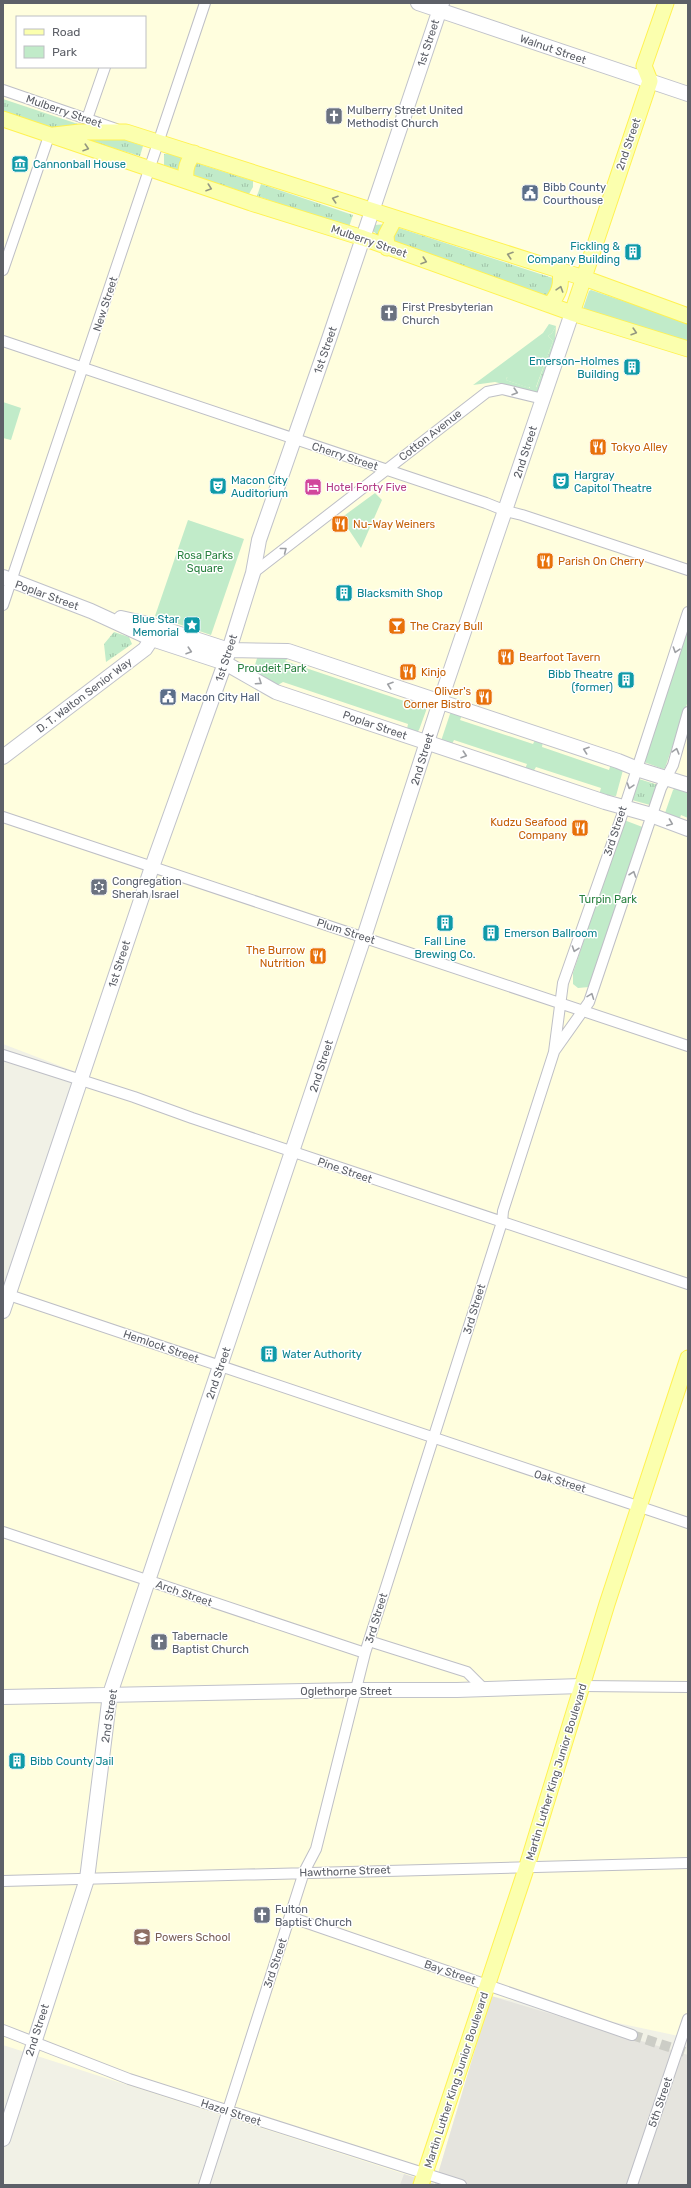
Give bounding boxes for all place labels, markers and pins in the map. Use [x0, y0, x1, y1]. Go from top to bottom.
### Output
place label: Mulberry Street United Methodist Church [347, 104, 463, 130]
church icon: Mulberry Street United Methodist Church [324, 106, 344, 126]
museum icon: Cannonball House [10, 154, 30, 174]
place label: Cannonball House [33, 158, 126, 171]
place label: Bibb County Courthouse [543, 181, 606, 207]
public building icon: Bibb County Courthouse [520, 183, 540, 203]
place label: Fickling & Company Building [527, 240, 620, 266]
building icon: Fickling & Company Building [623, 242, 643, 262]
place label: First Presbyterian Church [402, 301, 493, 327]
church icon: First Presbyterian Church [379, 303, 399, 323]
place label: Emerson–Holmes Building [529, 355, 619, 381]
building icon: Emerson–Holmes Building [622, 357, 642, 377]
restaurant icon: Tokyo Alley [588, 437, 608, 457]
place label: Tokyo Alley [611, 441, 668, 454]
place label: Hargray Capitol Theatre [574, 469, 652, 495]
theatre icon: Hargray Capitol Theatre [551, 471, 571, 491]
place label: Macon City Auditorium [231, 474, 288, 500]
theatre icon: Macon City Auditorium [208, 476, 228, 496]
hotel icon: Hotel Forty Five [303, 477, 323, 497]
place label: Hotel Forty Five [326, 481, 407, 494]
restaurant icon: Nu-Way Weiners [330, 514, 350, 534]
place label: Nu-Way Weiners [353, 518, 436, 531]
restaurant icon: Parish On Cherry [535, 551, 555, 571]
place label: Parish On Cherry [558, 555, 644, 568]
building icon: Blacksmith Shop [334, 583, 354, 603]
place label: Blacksmith Shop [357, 587, 443, 600]
place label: Blue Star Memorial [132, 613, 180, 639]
place icon: Blue Star Memorial [182, 615, 202, 635]
bar icon: The Crazy Bull [387, 616, 407, 636]
place label: The Crazy Bull [410, 620, 483, 633]
restaurant icon: Bearfoot Tavern [496, 647, 516, 667]
place label: Bearfoot Tavern [519, 651, 600, 664]
restaurant icon: Kinjo [398, 662, 418, 682]
place label: Kinjo [421, 666, 446, 679]
place label: Bibb Theatre (former) [548, 668, 613, 694]
building icon: Bibb Theatre (former) [616, 670, 636, 690]
place label: Oliver's Corner Bistro [403, 685, 471, 711]
public building icon: Macon City Hall [158, 687, 178, 707]
restaurant icon: Oliver's Corner Bistro [474, 687, 494, 707]
place label: Macon City Hall [181, 691, 260, 704]
place label: Kudzu Seafood Company [490, 816, 567, 842]
restaurant icon: Kudzu Seafood Company [570, 818, 590, 838]
place label: Congregation Sherah Israel [112, 875, 182, 901]
synagogue icon: Congregation Sherah Israel [89, 877, 109, 897]
building icon: Fall Line Brewing Co. [435, 913, 455, 933]
building icon: Emerson Ballroom [481, 923, 501, 943]
place label: Emerson Ballroom [504, 927, 598, 940]
place label: Fall Line Brewing Co. [414, 935, 476, 961]
place label: The Burrow Nutrition [246, 944, 305, 970]
restaurant icon: The Burrow Nutrition [308, 946, 328, 966]
building icon: Water Authority [259, 1344, 279, 1364]
place label: Water Authority [282, 1348, 362, 1361]
place label: Tabernacle Baptist Church [172, 1630, 249, 1656]
church icon: Tabernacle Baptist Church [149, 1632, 169, 1652]
building icon: Bibb County Jail [7, 1751, 27, 1771]
place label: Bibb County Jail [30, 1755, 114, 1768]
place label: Fulton Baptist Church [275, 1903, 352, 1929]
church icon: Fulton Baptist Church [252, 1905, 272, 1925]
school or university icon: Powers School [132, 1927, 152, 1947]
place label: Powers School [155, 1931, 230, 1944]

